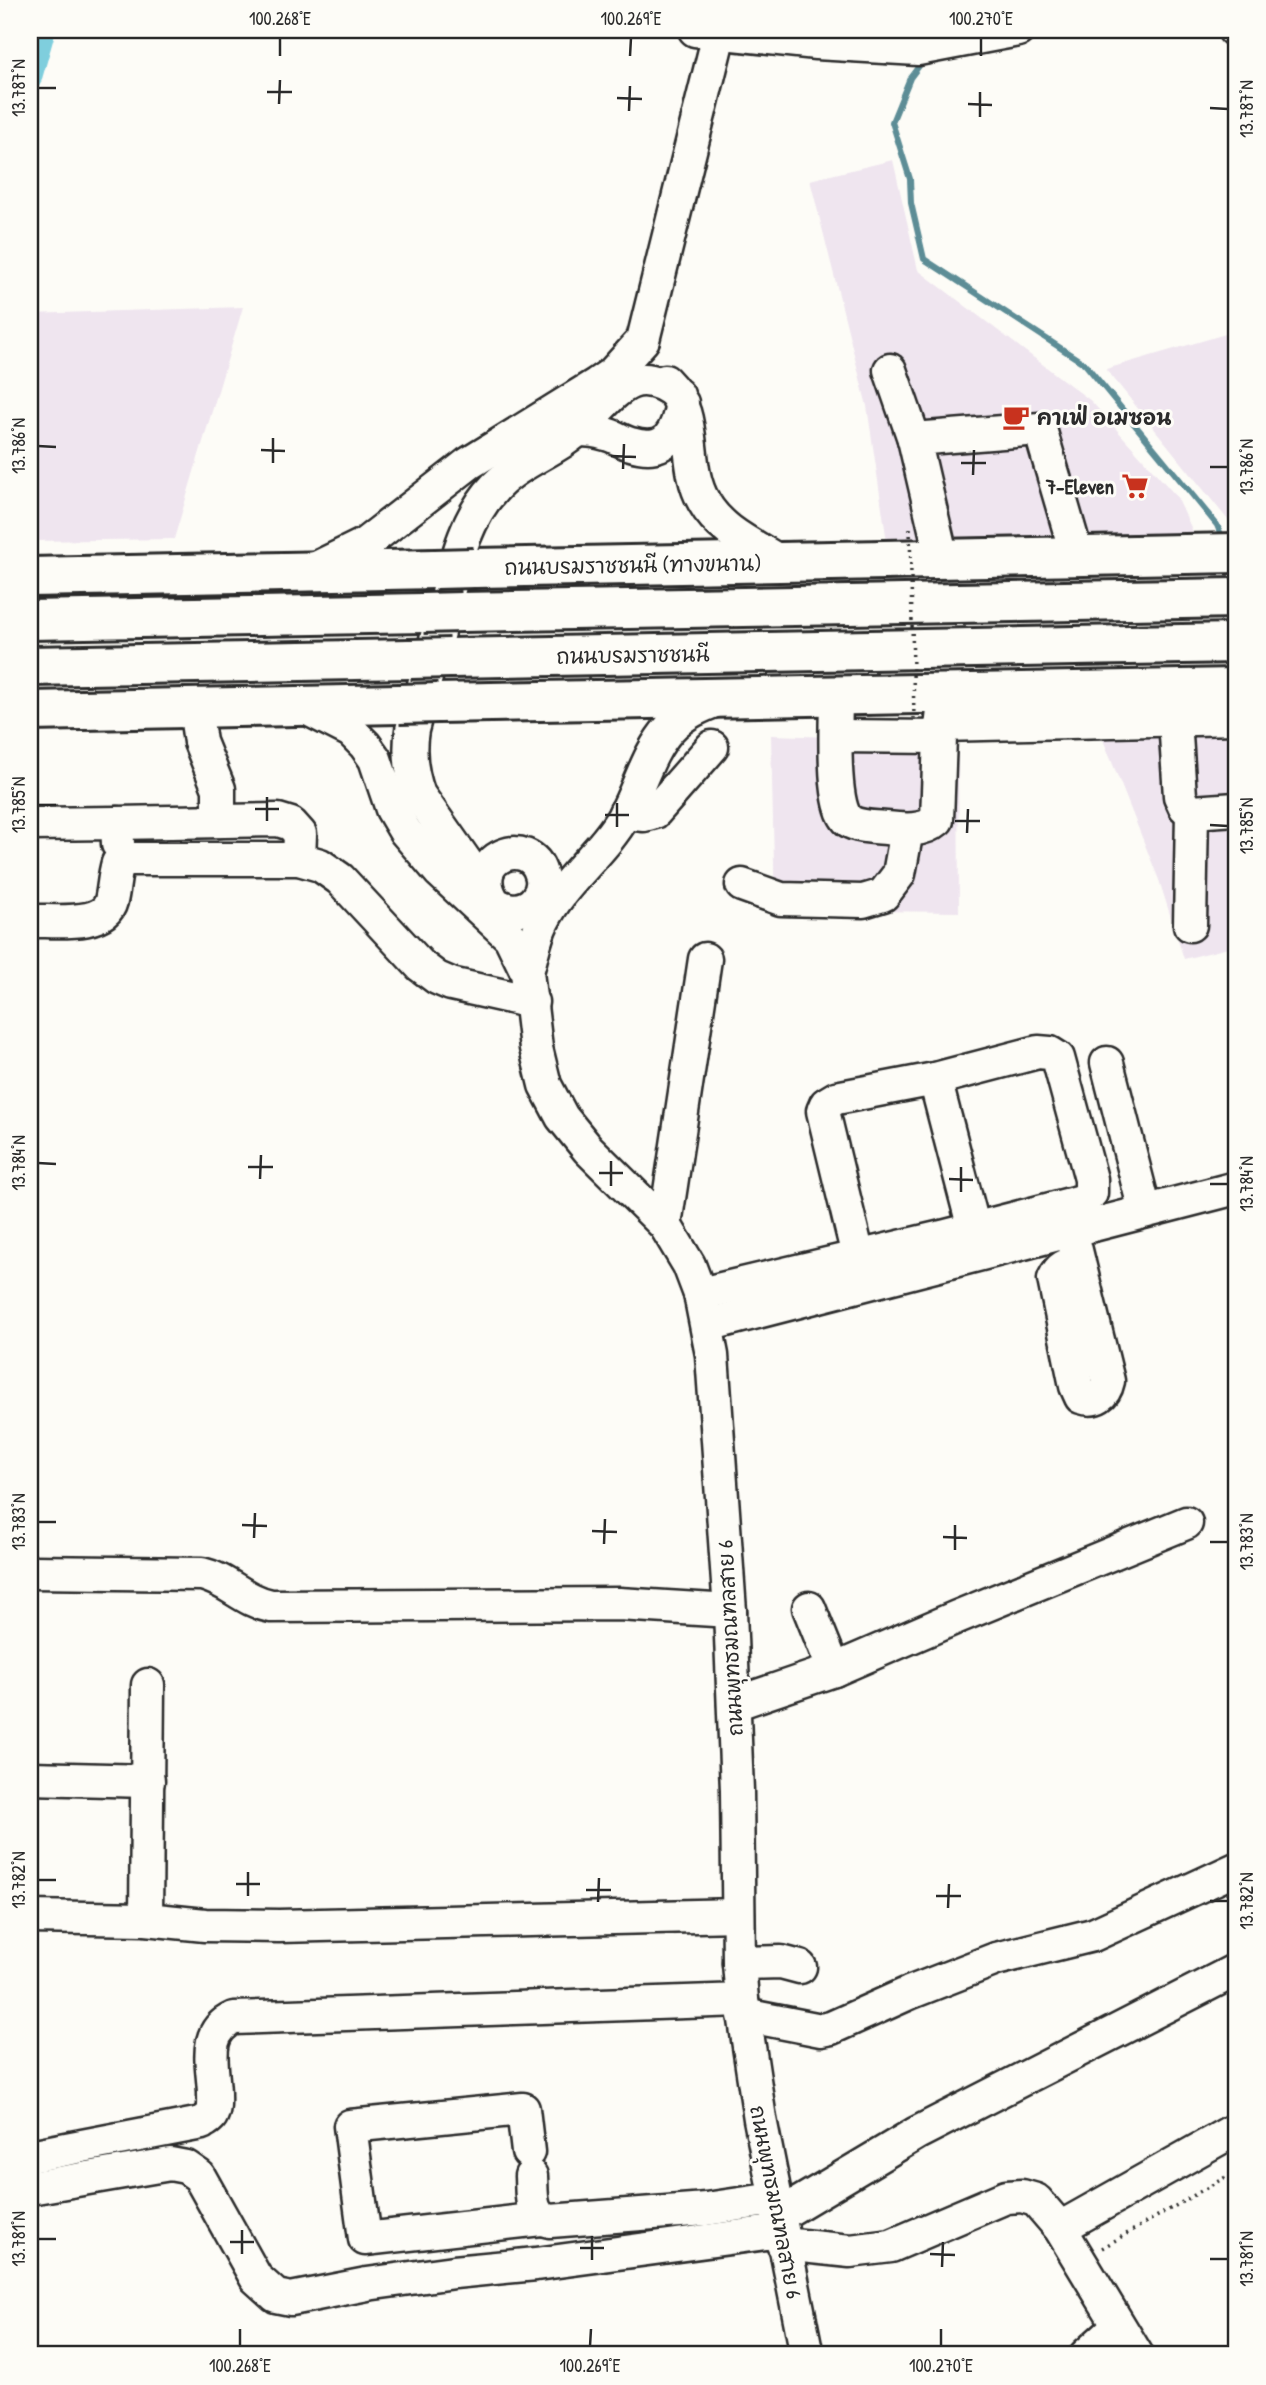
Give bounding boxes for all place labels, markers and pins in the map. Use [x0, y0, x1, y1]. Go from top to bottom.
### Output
cafe icon: คาเฟ่ อเมซอน [1001, 402, 1031, 432]
place label: คาเฟ่ อเมซอน [1037, 403, 1171, 432]
supermarket icon: 7-Eleven [1120, 471, 1150, 501]
place label: 7-Eleven [1045, 472, 1114, 501]

